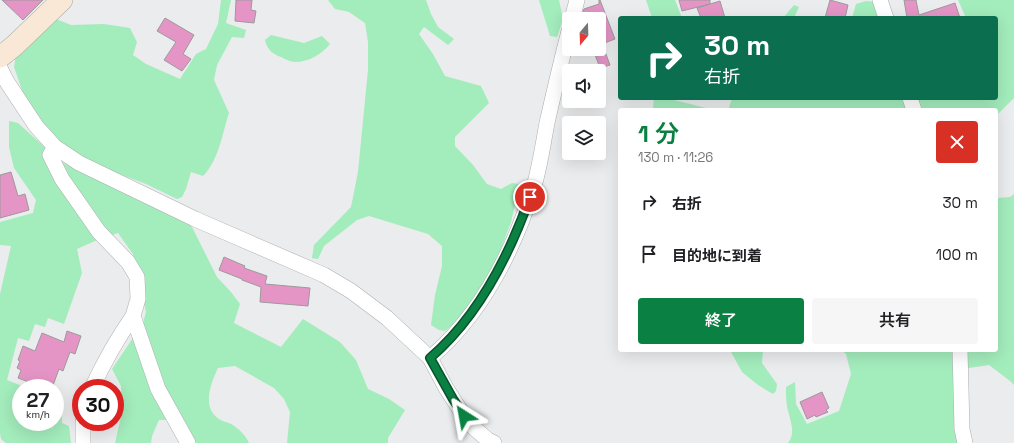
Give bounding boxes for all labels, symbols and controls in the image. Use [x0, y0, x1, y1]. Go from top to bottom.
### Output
north arrow [562, 12, 606, 56]
map controls [562, 12, 606, 160]
text: 30 m [704, 27, 770, 63]
icon: right [638, 32, 690, 84]
button: sound [562, 64, 606, 108]
text: 右折 [704, 65, 740, 88]
button: layers [562, 116, 606, 160]
text: 1 分 [638, 118, 679, 149]
button: close [936, 121, 978, 163]
text: 130 m · 11:26 [638, 149, 713, 166]
pin [513, 180, 547, 214]
icon: arrive [519, 186, 541, 208]
icon: right [638, 191, 660, 213]
text: 30 m [943, 193, 978, 212]
text: 右折 [672, 194, 702, 213]
icon: arrive [638, 243, 660, 265]
text: 100 m [936, 245, 978, 264]
text: 目的地に到着 [672, 246, 762, 265]
button: 終了 [638, 298, 804, 344]
button: 共有 [812, 298, 978, 344]
speed limit sign: 30 [72, 379, 124, 431]
text: 27 [27, 387, 49, 413]
position arrow [443, 395, 485, 437]
text: km/h [26, 408, 50, 421]

